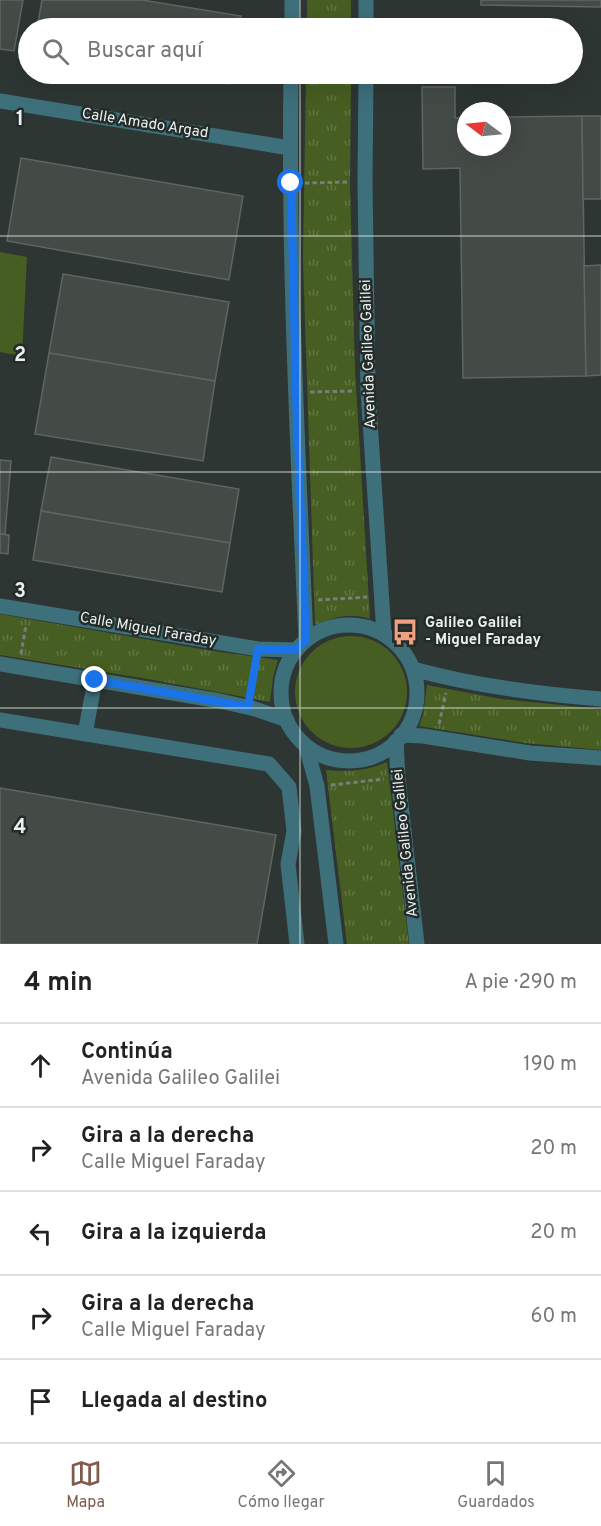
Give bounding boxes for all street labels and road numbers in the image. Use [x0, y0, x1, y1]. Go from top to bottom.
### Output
street label: Calle Amado Argad [80, 105, 210, 143]
street label: Avenida Galileo Galilei [357, 279, 381, 429]
street label: Calle Miguel Faraday [78, 609, 218, 651]
street label: Avenida Galileo Galilei [389, 768, 423, 918]

